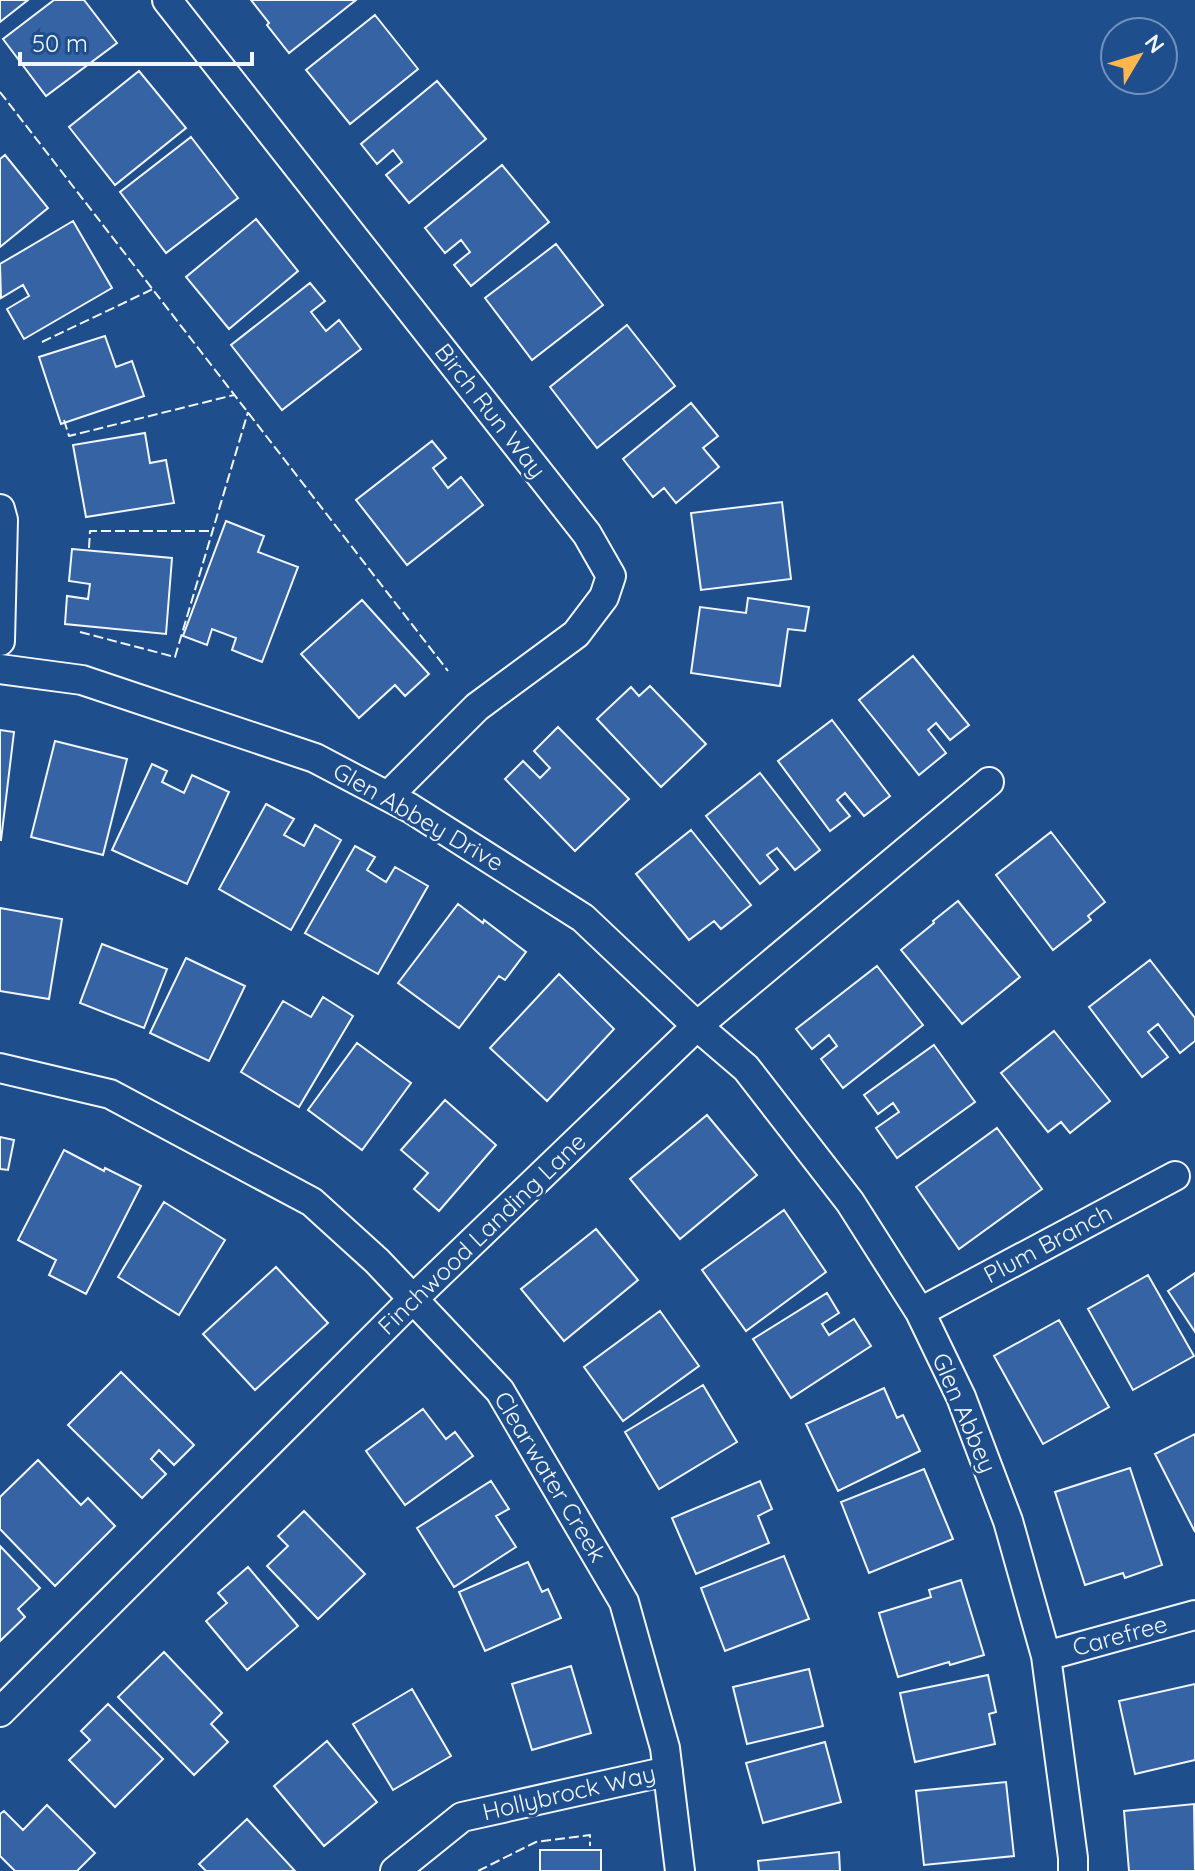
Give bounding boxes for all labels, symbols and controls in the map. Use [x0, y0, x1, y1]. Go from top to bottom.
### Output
scale bar [20, 16, 252, 66]
north arrow [1099, 16, 1179, 96]
text: 50 m [32, 28, 88, 58]
text: N [1139, 29, 1171, 59]
street label: Birch Run Way [429, 337, 553, 484]
street label: Glen Abbey Drive [328, 755, 509, 877]
street label: Finchwood Landing Lane [371, 1126, 592, 1341]
street label: Plum Branch [978, 1197, 1117, 1289]
street label: Glen Abbey [926, 1348, 1004, 1477]
street label: Clearwater Creek [488, 1386, 614, 1567]
street label: Carefree [1069, 1608, 1170, 1662]
street label: Hollybrock Way [479, 1758, 658, 1827]

